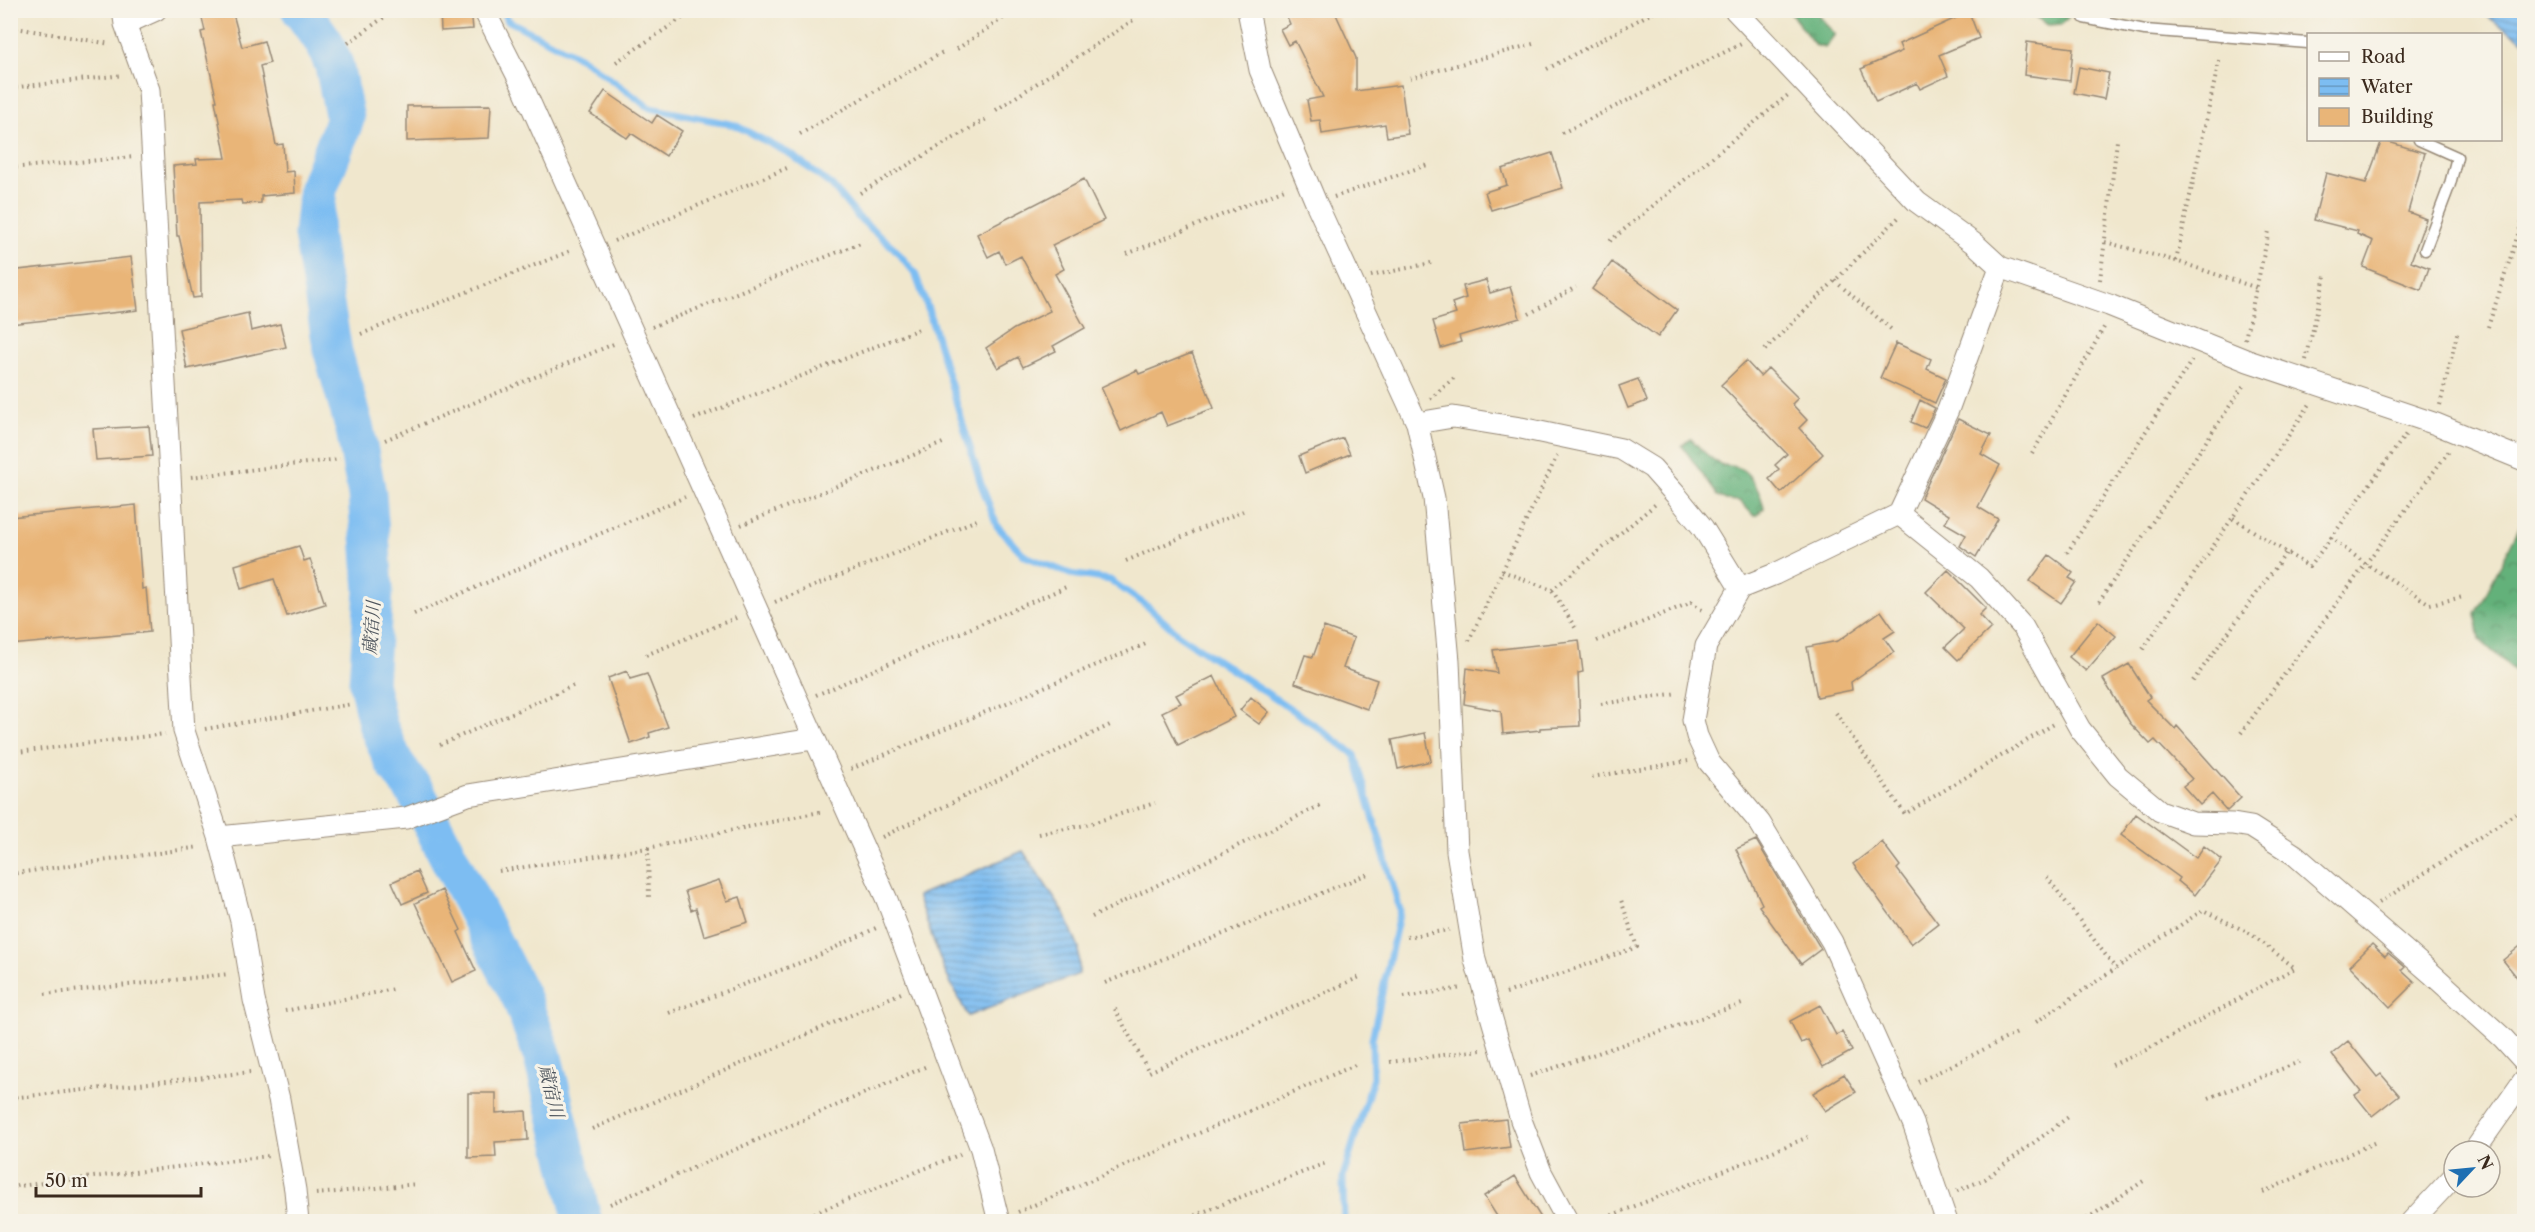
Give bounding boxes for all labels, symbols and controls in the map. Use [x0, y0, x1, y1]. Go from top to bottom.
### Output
legend [2307, 33, 2502, 141]
text: Road [2361, 46, 2406, 68]
text: Water [2360, 76, 2413, 98]
text: Building [2361, 106, 2433, 128]
water label: 蔵宿川 [359, 598, 385, 656]
water label: 蔵宿川 [534, 1062, 569, 1122]
north arrow [2442, 1139, 2502, 1199]
text: N [2473, 1152, 2498, 1173]
scale bar [36, 1160, 201, 1198]
text: 50 m [45, 1170, 88, 1192]

